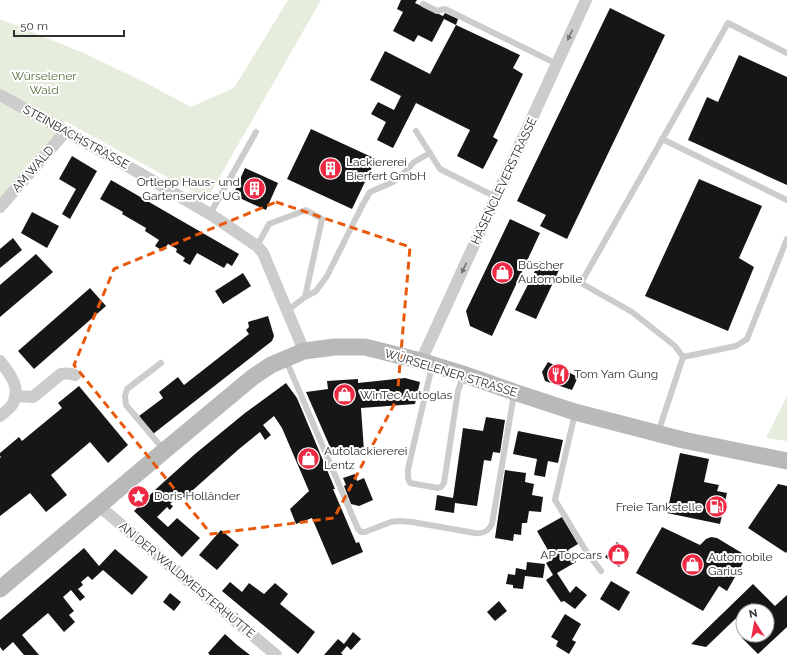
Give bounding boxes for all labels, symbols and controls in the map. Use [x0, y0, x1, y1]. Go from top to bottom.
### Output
scale bar [14, 12, 124, 38]
text: 50 m [20, 19, 48, 33]
one-way arrow [567, 30, 573, 41]
park label: Würselener Wald [12, 69, 77, 97]
street label: STEINBACHSTRASSE [21, 102, 131, 172]
street label: HASENCLEVERSTRASSE [468, 115, 540, 247]
street label: AM WALD [9, 143, 57, 195]
place label: Lackiererei Bierfert GmbH [346, 155, 426, 183]
building icon: Lackiererei Bierfert GmbH [318, 156, 344, 182]
place label: Ortlepp Haus- und Gartenservice UG [137, 175, 240, 203]
building icon: Ortlepp Haus- und Gartenservice UG [242, 176, 268, 202]
place label: Büscher Automobile [518, 258, 583, 286]
shop icon: Büscher Automobile [490, 259, 516, 285]
one-way arrow [461, 263, 467, 274]
street label: WÜRSELENER STRASSE [383, 346, 519, 400]
restaurant icon: Tom Yam Gung [545, 361, 571, 387]
place label: Tom Yam Gung [574, 367, 658, 381]
shop icon: WinTec Autoglas [331, 382, 357, 408]
place label: WinTec Autoglas [360, 388, 452, 402]
place label: Autolackiererei Lentz [324, 444, 407, 472]
shop icon: Autolackiererei Lentz [296, 445, 322, 471]
place icon: Doris Holländer [125, 483, 151, 509]
place label: Doris Holländer [154, 489, 241, 503]
fuel station icon: Freie Tankstelle [704, 494, 730, 520]
place label: Freie Tankstelle [616, 500, 702, 514]
street label: AN DER WALDMEISTERHÜTTE [116, 519, 258, 641]
shop icon: AP Topcars [605, 542, 631, 568]
place label: AP Topcars [540, 548, 602, 562]
place label: Automobile Garius [708, 550, 773, 578]
shop icon: Automobile Garius [679, 551, 705, 577]
north arrow [735, 603, 775, 643]
text: N [748, 606, 759, 621]

